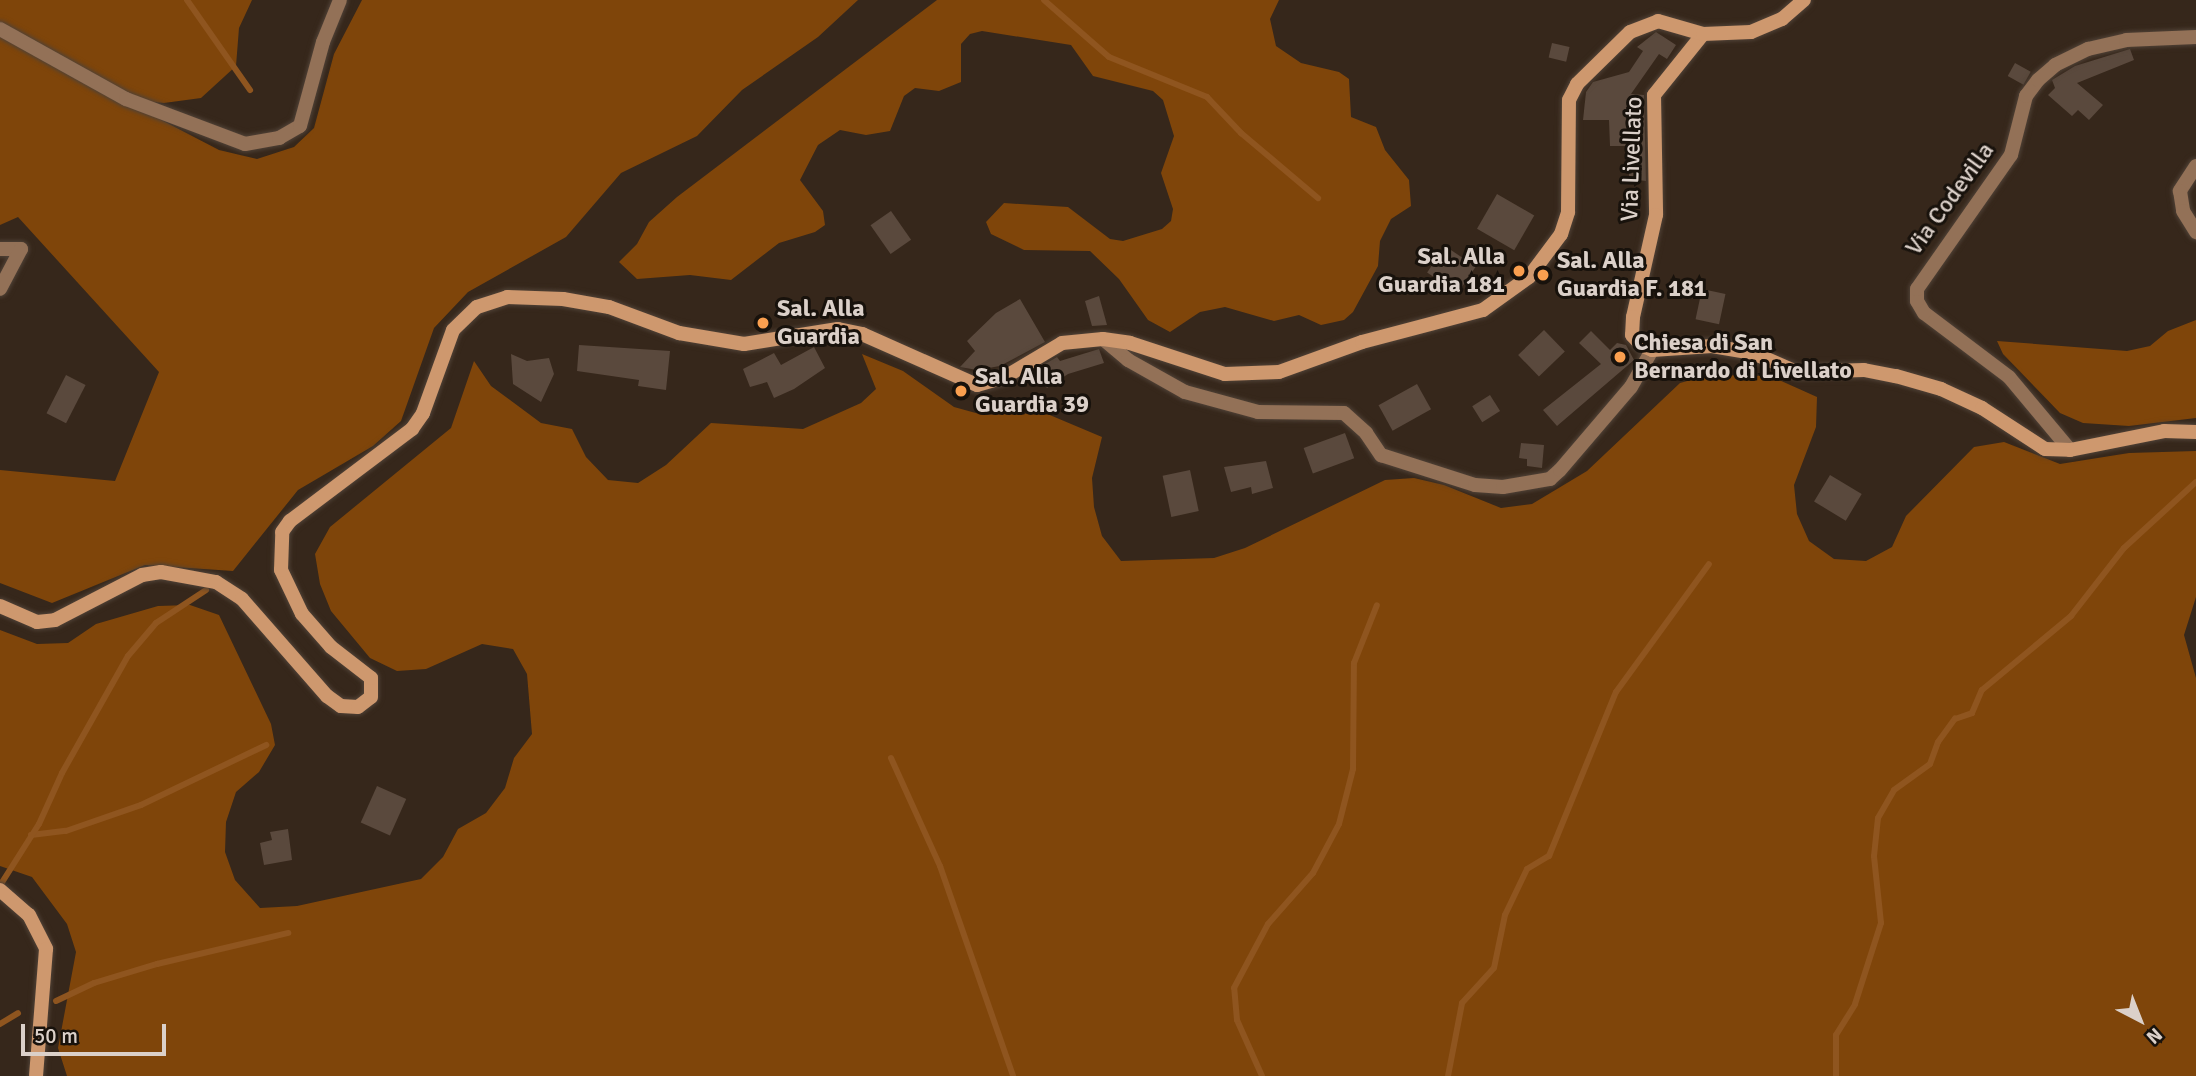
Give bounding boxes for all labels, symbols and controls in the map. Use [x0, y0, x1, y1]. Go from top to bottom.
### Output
street label: Via Livellato [1615, 96, 1649, 222]
street label: Via Codevilla [1900, 137, 2000, 261]
place label: Sal. Alla Guardia 181 [1378, 243, 1505, 299]
place label: Sal. Alla Guardia F. 181 [1557, 247, 1707, 303]
marker: Sal. Alla Guardia 181 [1511, 263, 1527, 279]
marker: Sal. Alla Guardia F. 181 [1535, 267, 1551, 283]
place label: Sal. Alla Guardia [777, 295, 865, 351]
marker: Sal. Alla Guardia [755, 315, 771, 331]
place label: Chiesa di San Bernardo di Livellato [1634, 329, 1852, 385]
marker: Chiesa di San Bernardo di Livellato [1612, 349, 1628, 365]
place label: Sal. Alla Guardia 39 [975, 363, 1089, 419]
marker: Sal. Alla Guardia 39 [953, 383, 969, 399]
north arrow [2105, 985, 2175, 1055]
scale bar [24, 1010, 170, 1054]
text: N [2141, 1022, 2167, 1049]
text: 50 m [34, 1023, 78, 1049]

